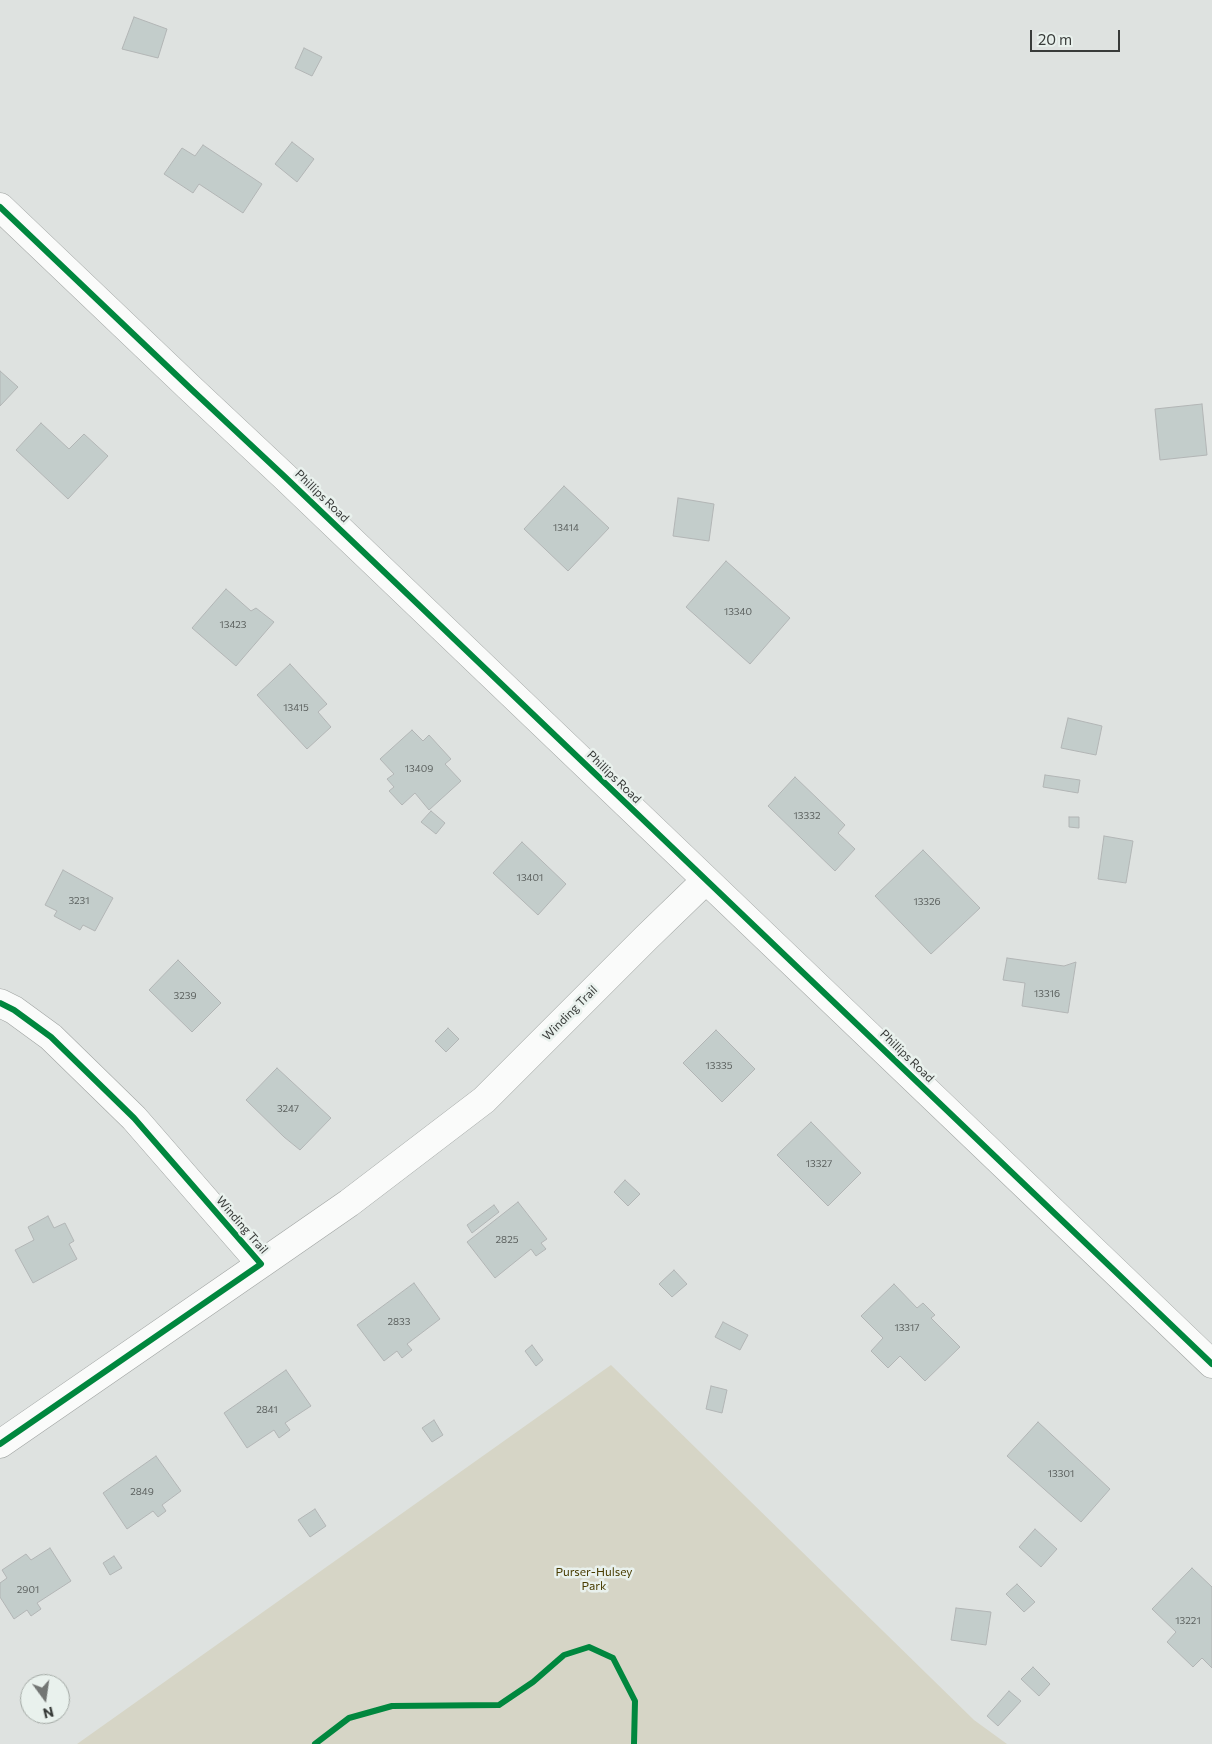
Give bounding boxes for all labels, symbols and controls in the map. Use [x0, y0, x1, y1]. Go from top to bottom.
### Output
scale bar [1032, 20, 1122, 52]
text: 20 m [1038, 30, 1072, 48]
street label: Phillips Road [292, 467, 352, 525]
house number: 13414 [553, 522, 579, 534]
house number: 13340 [724, 606, 752, 618]
house number: 13423 [219, 619, 247, 631]
house number: 13415 [283, 702, 309, 714]
street label: Phillips Road [584, 748, 644, 806]
house number: 13409 [405, 763, 433, 775]
house number: 13332 [794, 810, 820, 822]
house number: 13401 [517, 872, 543, 884]
house number: 3231 [68, 895, 90, 907]
house number: 13326 [913, 896, 941, 908]
street label: Winding Trail [540, 983, 600, 1043]
house number: 13316 [1034, 988, 1060, 1000]
house number: 3239 [174, 990, 196, 1002]
street label: Phillips Road [877, 1027, 937, 1085]
house number: 13335 [705, 1060, 733, 1072]
house number: 3247 [277, 1103, 299, 1115]
house number: 13327 [806, 1158, 832, 1170]
street label: Winding Trail [213, 1193, 271, 1257]
house number: 2825 [496, 1234, 518, 1246]
house number: 2833 [388, 1316, 410, 1328]
house number: 13317 [894, 1322, 920, 1334]
house number: 2841 [256, 1404, 278, 1416]
house number: 13301 [1048, 1468, 1074, 1480]
house number: 2849 [130, 1486, 154, 1498]
park label: Purser-Hulsey Park [555, 1565, 633, 1593]
house number: 2901 [17, 1584, 39, 1596]
house number: 13221 [1175, 1615, 1201, 1627]
north arrow [20, 1674, 70, 1724]
text: N [41, 1704, 56, 1723]

